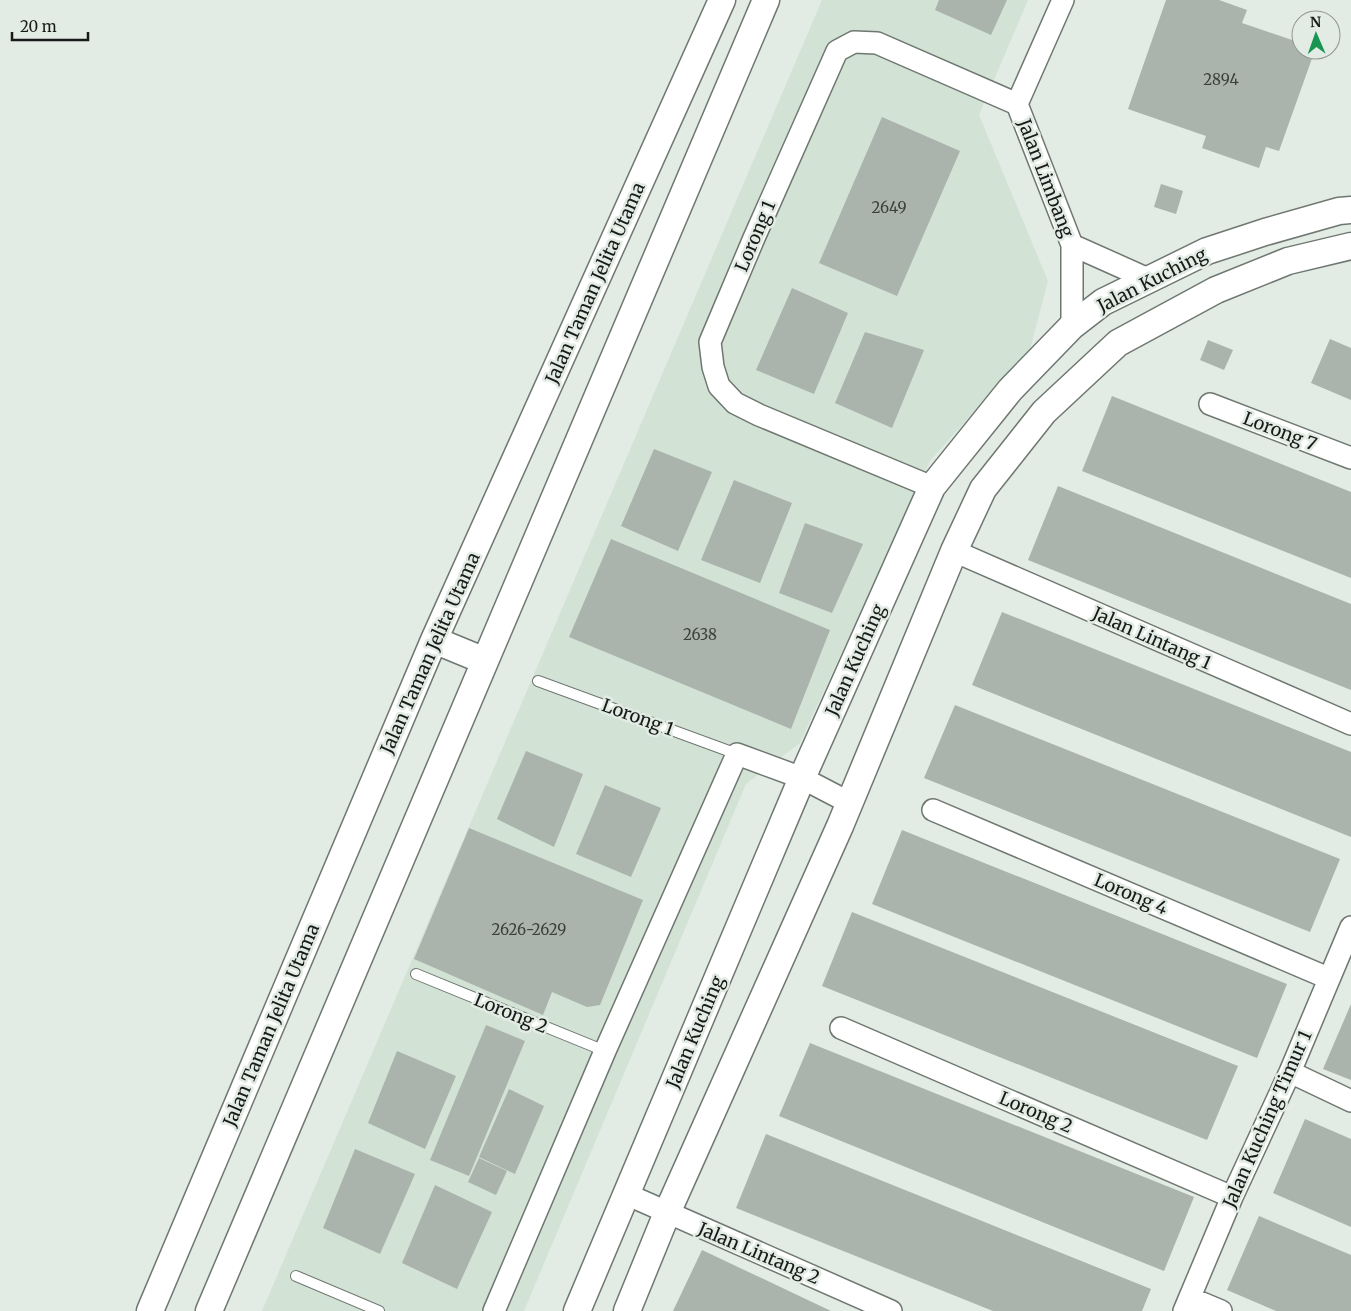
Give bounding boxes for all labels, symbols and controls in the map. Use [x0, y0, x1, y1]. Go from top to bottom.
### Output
scale bar [12, 10, 89, 42]
north arrow [1291, 10, 1341, 60]
text: N [1310, 13, 1321, 31]
text: 20 m [20, 17, 57, 36]
house number: 2894 [1203, 70, 1239, 89]
street label: Jalan Limbang [1012, 115, 1079, 241]
street label: Jalan Taman Jelita Utama [540, 178, 650, 388]
street label: Lorong 1 [730, 197, 780, 275]
house number: 2649 [871, 198, 907, 217]
street label: Jalan Kuching [1092, 242, 1211, 318]
street label: Lorong 7 [1240, 406, 1320, 456]
street label: Jalan Taman Jelita Utama [375, 548, 485, 758]
street label: Jalan Kuching [820, 600, 890, 720]
street label: Jalan Lintang 1 [1088, 601, 1215, 674]
house number: 2638 [683, 625, 717, 644]
street label: Lorong 1 [599, 693, 677, 741]
street label: Lorong 4 [1091, 868, 1171, 920]
street label: Jalan Taman Jelita Utama [217, 920, 324, 1131]
house number: 2626-2629 [492, 920, 566, 939]
street label: Jalan Kuching [661, 972, 729, 1093]
street label: Lorong 2 [471, 988, 551, 1038]
street label: Jalan Kuching Timur 1 [1217, 1027, 1317, 1212]
street label: Lorong 2 [996, 1086, 1076, 1138]
street label: Jalan Lintang 2 [694, 1217, 823, 1289]

